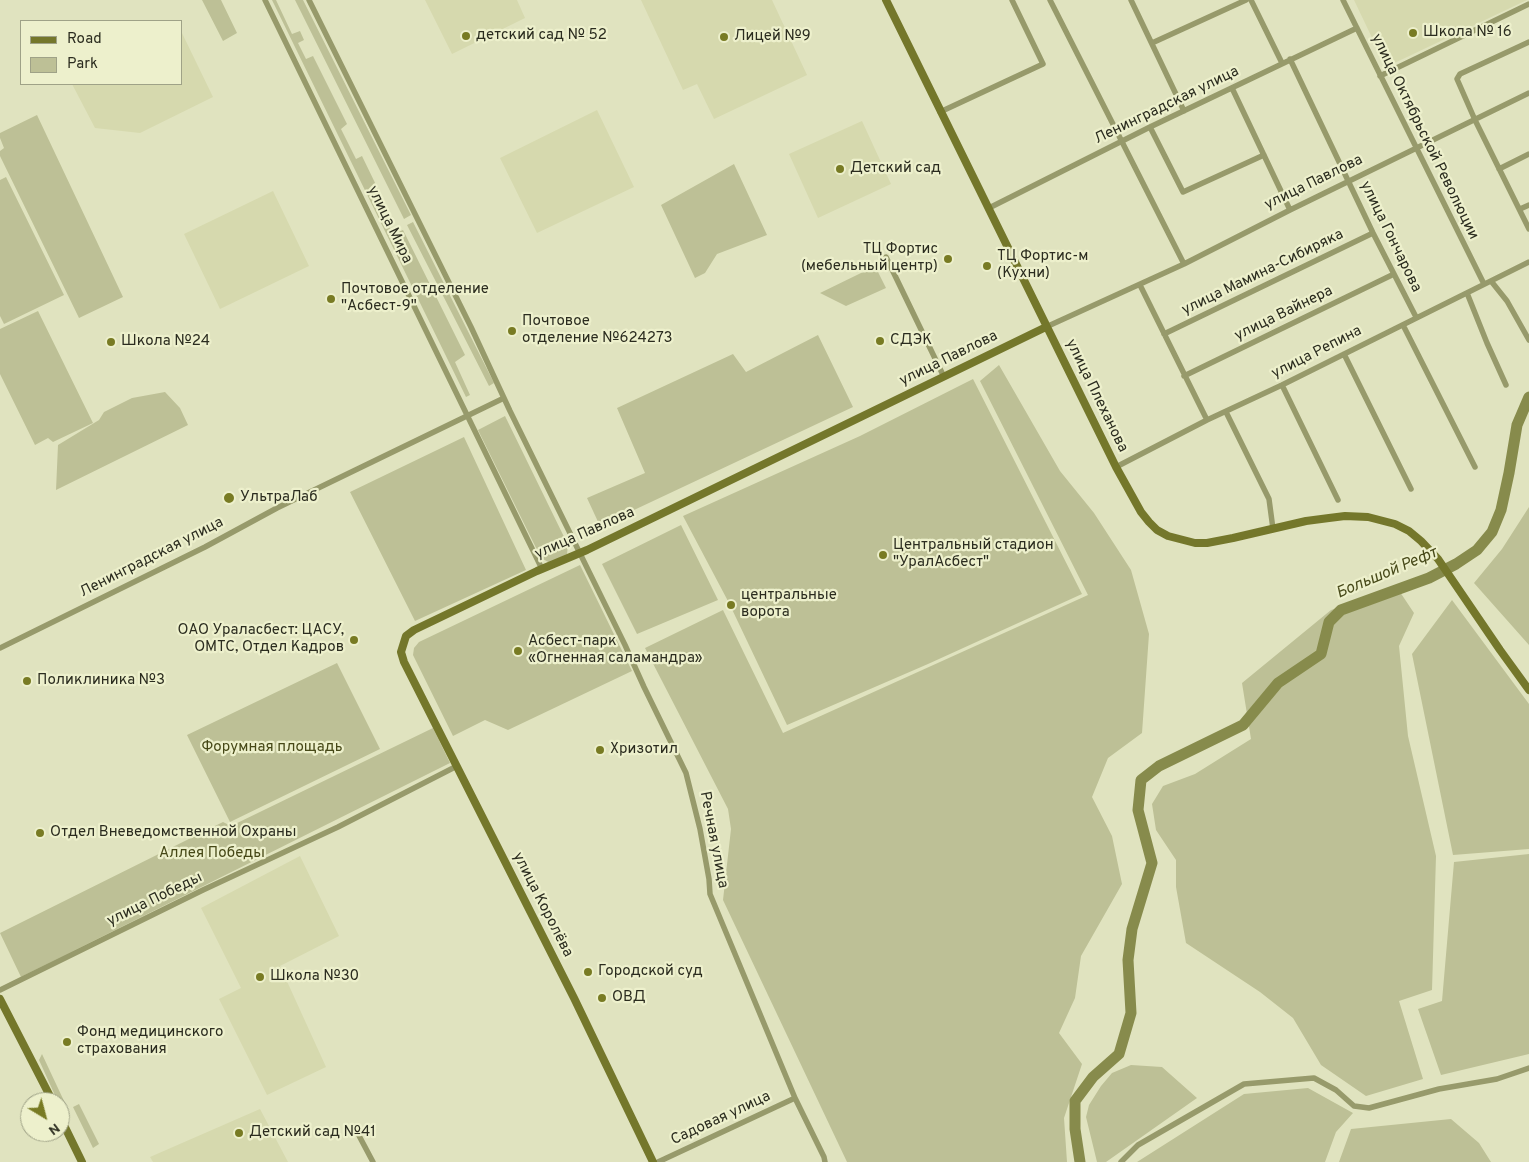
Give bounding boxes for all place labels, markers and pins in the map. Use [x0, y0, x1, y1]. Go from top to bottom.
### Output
place label: Школа № 16 [1423, 24, 1512, 42]
place label: детский сад № 52 [476, 27, 607, 45]
marker: Школа № 16 [1407, 27, 1419, 39]
place label: Лицей №9 [734, 28, 811, 46]
marker: детский сад № 52 [460, 30, 472, 42]
marker: Лицей №9 [718, 31, 730, 43]
place label: Детский сад [850, 160, 941, 178]
marker: Детский сад [834, 163, 846, 175]
place label: ТЦ Фортис (мебельный центр) [801, 241, 938, 276]
place label: ТЦ Фортис-м (Кухни) [997, 248, 1088, 283]
marker: ТЦ Фортис (мебельный центр) [942, 253, 954, 265]
marker: ТЦ Фортис-м (Кухни) [981, 260, 993, 272]
place label: Почтовое отделение "Асбест-9" [341, 281, 489, 316]
marker: Почтовое отделение "Асбест-9" [325, 293, 337, 305]
place label: Почтовое отделение №624273 [522, 313, 673, 348]
marker: Почтовое отделение №624273 [506, 325, 518, 337]
place label: СДЭК [890, 332, 932, 350]
place label: Школа №24 [121, 333, 210, 351]
marker: СДЭК [874, 335, 886, 347]
marker: Школа №24 [105, 336, 117, 348]
place label: УльтраЛаб [240, 489, 318, 507]
marker: УльтраЛаб [222, 491, 236, 505]
place label: Центральный стадион "УралАсбест" [893, 537, 1054, 572]
marker: Центральный стадион "УралАсбест" [877, 549, 889, 561]
place label: центральные ворота [741, 587, 837, 622]
marker: центральные ворота [725, 599, 737, 611]
place label: ОАО Ураласбест: ЦАСУ, ОМТС, Отдел Кадров [177, 622, 344, 657]
place label: Асбест-парк «Огненная саламандра» [528, 633, 703, 668]
marker: ОАО Ураласбест: ЦАСУ, ОМТС, Отдел Кадров [348, 634, 360, 646]
marker: Асбест-парк «Огненная саламандра» [512, 645, 524, 657]
place label: Поликлиника №3 [37, 672, 165, 690]
marker: Поликлиника №3 [21, 675, 33, 687]
place label: Хризотил [610, 741, 678, 759]
marker: Хризотил [594, 744, 606, 756]
place label: Отдел Вневедомственной Охраны [50, 824, 296, 842]
marker: Отдел Вневедомственной Охраны [34, 827, 46, 839]
place label: Городской суд [598, 963, 703, 981]
marker: Городской суд [582, 966, 594, 978]
place label: Школа №30 [270, 968, 359, 986]
marker: Школа №30 [254, 971, 266, 983]
place label: ОВД [612, 989, 646, 1007]
marker: ОВД [596, 992, 608, 1004]
place label: Фонд медицинского страхования [77, 1024, 223, 1059]
marker: Фонд медицинского страхования [61, 1036, 73, 1048]
place label: Детский сад №41 [249, 1124, 376, 1142]
marker: Детский сад №41 [233, 1127, 245, 1139]

